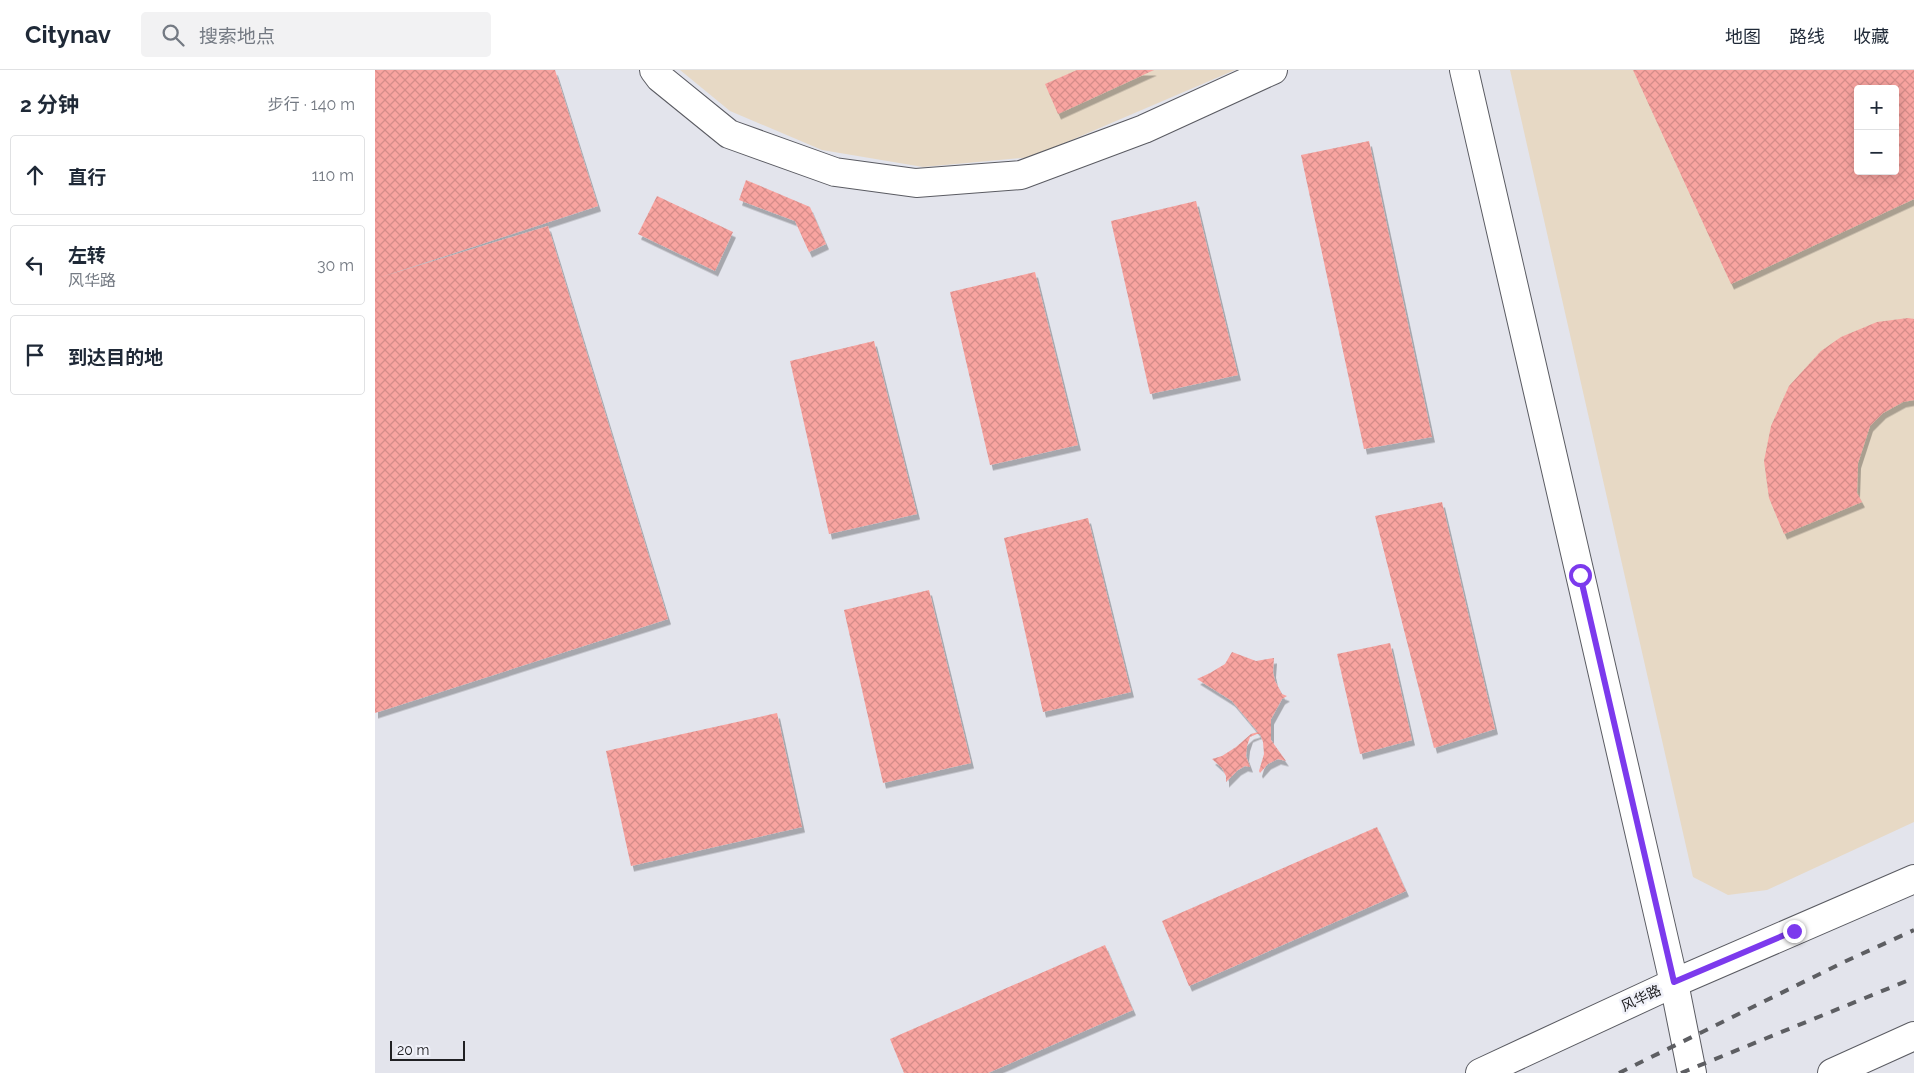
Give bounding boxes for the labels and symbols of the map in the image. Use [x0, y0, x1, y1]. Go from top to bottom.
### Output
route start [1569, 564, 1592, 587]
route end [1783, 920, 1806, 943]
street label: 风华路 [1619, 982, 1663, 1014]
scale bar [390, 1038, 465, 1061]

